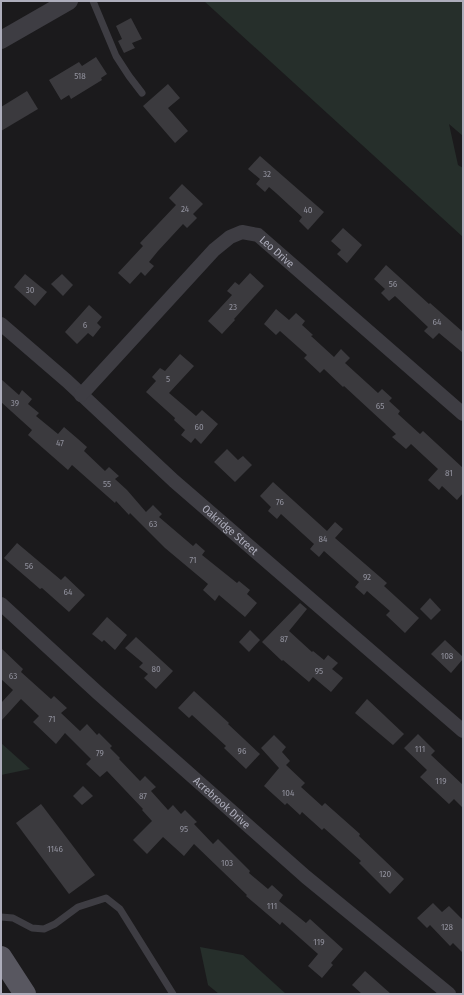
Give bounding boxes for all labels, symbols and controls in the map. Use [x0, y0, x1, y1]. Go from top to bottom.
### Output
house number: 518 [74, 71, 86, 81]
house number: 32 [263, 169, 271, 179]
house number: 24 [181, 204, 190, 214]
house number: 40 [303, 205, 313, 215]
street label: Leo Drive [257, 233, 297, 270]
house number: 56 [389, 279, 398, 289]
house number: 30 [26, 285, 35, 295]
house number: 23 [229, 302, 237, 312]
house number: 64 [433, 317, 442, 327]
house number: 6 [83, 320, 88, 330]
house number: 5 [166, 374, 170, 384]
house number: 39 [11, 398, 19, 408]
house number: 65 [376, 401, 384, 411]
house number: 60 [194, 422, 204, 432]
house number: 47 [56, 438, 64, 448]
house number: 81 [445, 468, 453, 478]
house number: 55 [103, 479, 111, 489]
house number: 76 [276, 497, 284, 507]
street label: Oakridge Street [199, 502, 261, 558]
house number: 63 [149, 519, 157, 529]
house number: 84 [319, 534, 328, 544]
house number: 71 [189, 555, 197, 565]
house number: 56 [25, 561, 34, 571]
house number: 92 [363, 572, 371, 582]
house number: 64 [64, 587, 73, 597]
house number: 87 [280, 634, 288, 644]
house number: 108 [441, 651, 454, 661]
house number: 80 [151, 664, 161, 674]
house number: 95 [315, 666, 323, 676]
house number: 63 [9, 671, 17, 681]
house number: 71 [48, 714, 56, 724]
house number: 111 [415, 744, 425, 754]
house number: 96 [238, 746, 247, 756]
house number: 79 [96, 748, 104, 758]
street label: Acrebrook Drive [191, 774, 253, 831]
house number: 119 [435, 776, 447, 786]
house number: 104 [282, 788, 295, 798]
house number: 87 [139, 791, 147, 801]
house number: 95 [180, 824, 188, 834]
house number: 1146 [47, 844, 63, 854]
house number: 103 [221, 858, 233, 868]
house number: 120 [379, 869, 391, 879]
house number: 111 [267, 901, 277, 911]
house number: 128 [441, 922, 453, 932]
house number: 119 [313, 937, 325, 947]

